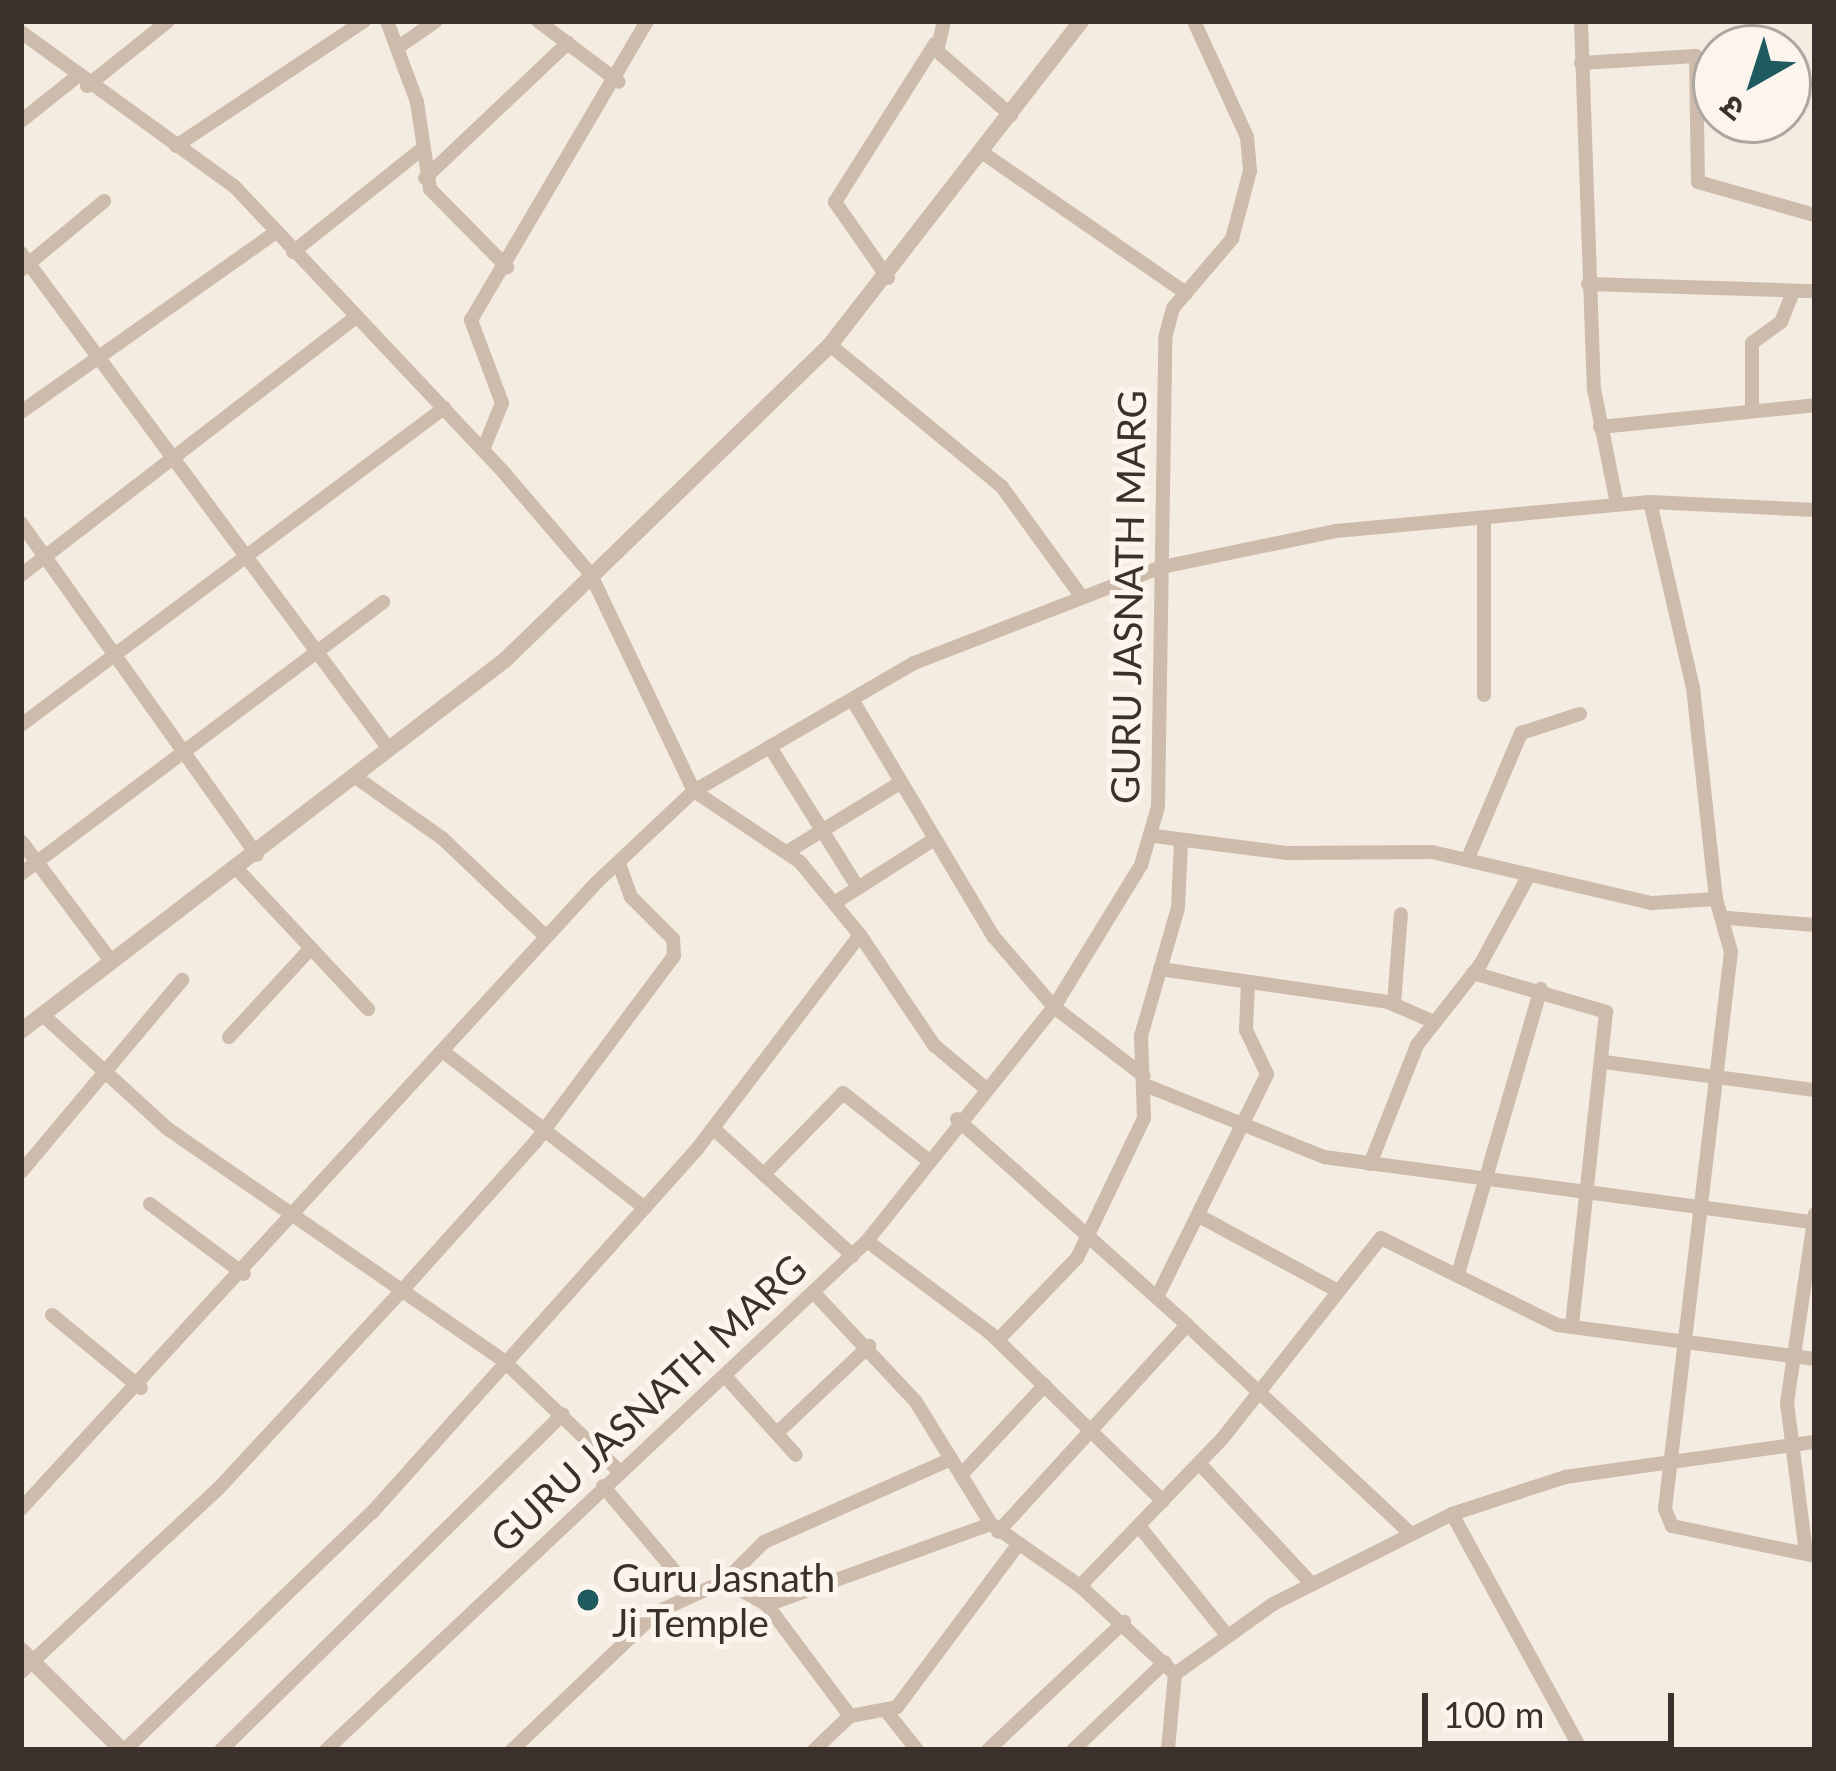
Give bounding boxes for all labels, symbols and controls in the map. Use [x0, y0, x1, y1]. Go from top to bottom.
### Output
north arrow [1692, 24, 1812, 144]
text: उ [1711, 88, 1751, 131]
street label: GURU JASNATH MARG [1101, 389, 1155, 805]
street label: GURU JASNATH MARG [480, 1244, 816, 1562]
place label: Guru Jasnath Ji Temple [612, 1555, 836, 1646]
marker: Guru Jasnath Ji Temple [575, 1587, 601, 1613]
scale bar [1428, 1669, 1680, 1743]
text: 100 m [1443, 1692, 1544, 1736]

